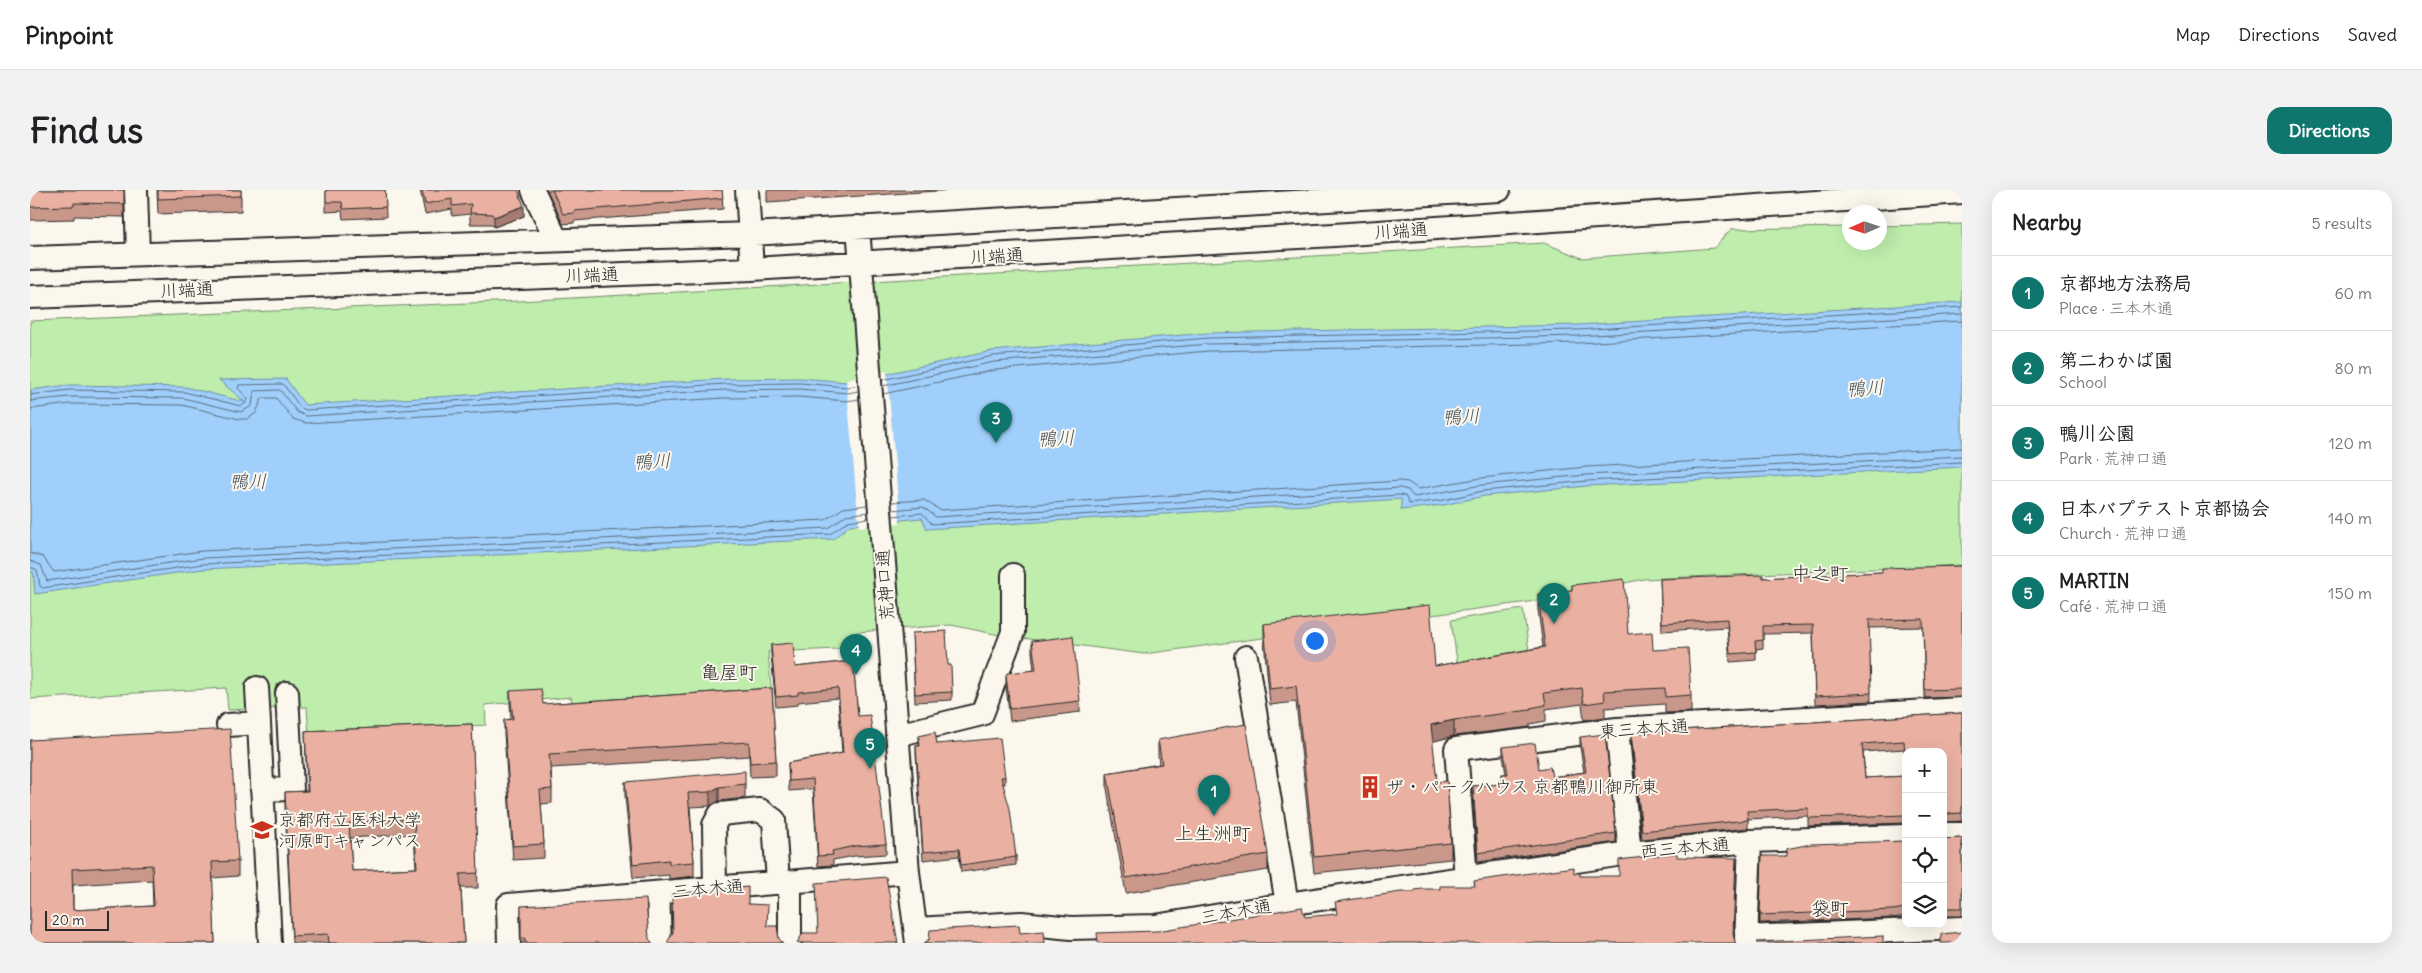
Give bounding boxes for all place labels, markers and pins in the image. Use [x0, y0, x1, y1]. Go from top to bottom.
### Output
pin: 3 [980, 402, 1012, 443]
pin: 2 [1538, 583, 1570, 624]
pin: 4 [840, 634, 872, 675]
pin: 5 [854, 728, 886, 769]
building icon: ザ・パークハウス 京都鴨川御所東 [1357, 774, 1383, 800]
pin: 1 [1198, 775, 1230, 816]
place label: ザ・パークハウス 京都鴨川御所東 [1386, 775, 1659, 798]
place label: 京都府立医科大学 河原町キャンパス [278, 808, 422, 852]
school or university icon: 京都府立医科大学 河原町キャンパス [249, 817, 275, 843]

